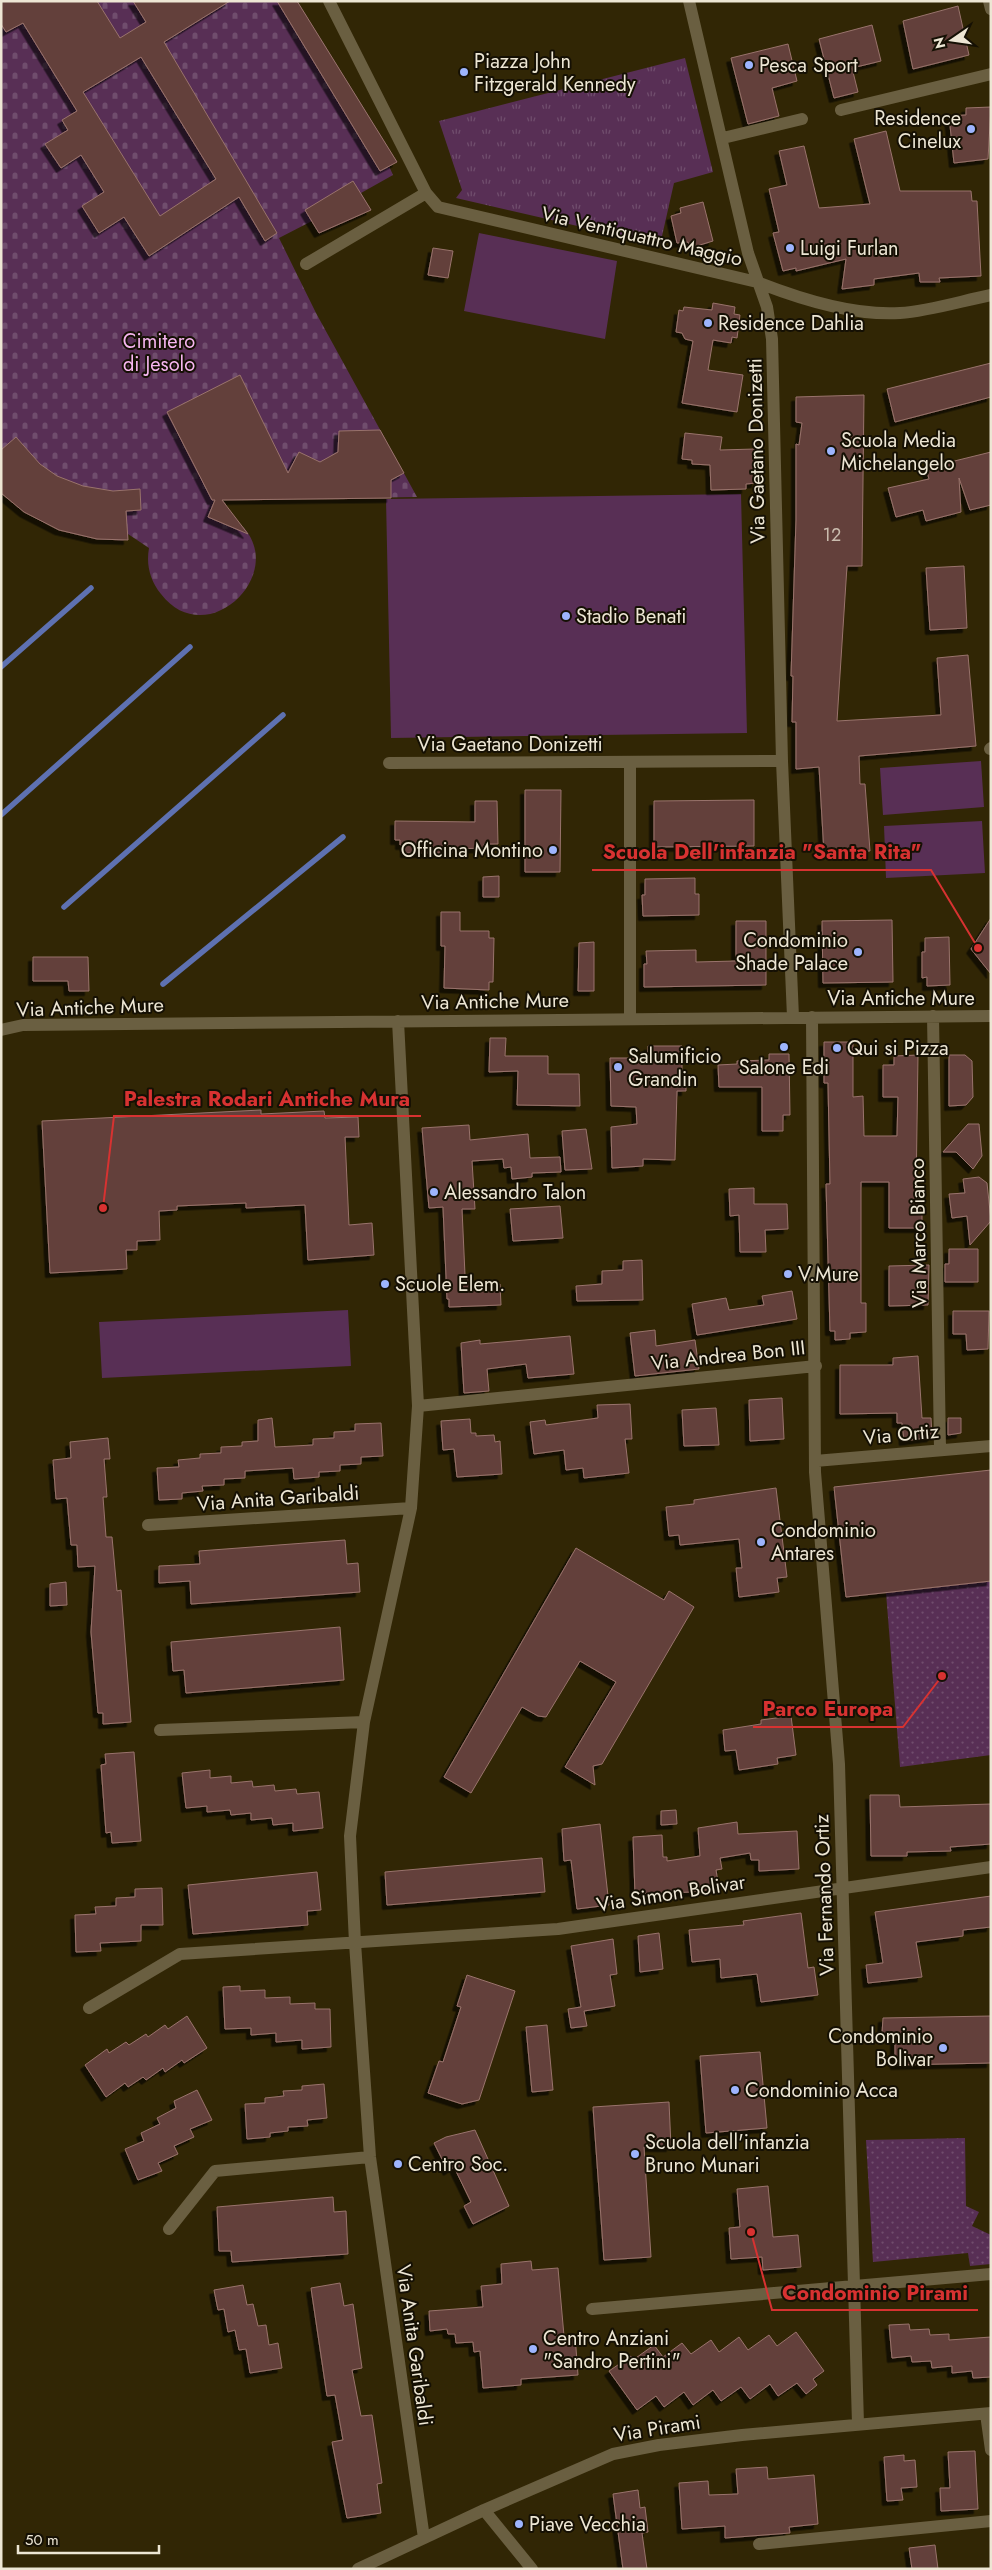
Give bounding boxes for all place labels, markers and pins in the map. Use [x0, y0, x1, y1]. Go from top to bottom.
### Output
place label: Piazza John Fitzgerald Kennedy [474, 47, 636, 99]
place label: Pesca Sport [759, 51, 858, 80]
marker: Pesca Sport [743, 59, 755, 71]
marker: Piazza John Fitzgerald Kennedy [458, 66, 470, 78]
place label: Residence Cinelux [874, 104, 962, 156]
marker: Residence Cinelux [965, 123, 977, 135]
place label: Luigi Furlan [800, 234, 899, 263]
marker: Luigi Furlan [784, 242, 796, 254]
place label: Residence Dahlia [718, 309, 864, 338]
marker: Residence Dahlia [702, 317, 714, 329]
place label: Scuola Media Michelangelo [841, 426, 956, 478]
marker: Scuola Media Michelangelo [825, 445, 837, 457]
place label: Stadio Benati [576, 602, 686, 631]
marker: Stadio Benati [560, 610, 572, 622]
callout: Scuola Dell'infanzia "Santa Rita" [592, 834, 931, 870]
place label: Officina Montino [401, 836, 543, 865]
marker: Officina Montino [547, 844, 559, 856]
place label: Condominio Shade Palace [735, 926, 848, 978]
marker: Condominio Shade Palace [852, 946, 864, 958]
place label: Qui si Pizza [847, 1034, 949, 1063]
marker: Salone Edi [778, 1041, 790, 1053]
place label: Salumificio Grandin [628, 1042, 721, 1094]
marker: Qui si Pizza [831, 1042, 843, 1054]
place label: Salone Edi [739, 1053, 829, 1082]
marker: Salumificio Grandin [612, 1061, 624, 1073]
callout: Palestra Rodari Antiche Mura [114, 1080, 421, 1116]
place label: Alessandro Talon [444, 1178, 586, 1207]
marker: Alessandro Talon [428, 1186, 440, 1198]
place label: V.Mure [798, 1260, 859, 1289]
marker: V.Mure [782, 1268, 794, 1280]
place label: Scuole Elem. [395, 1270, 505, 1299]
marker: Scuole Elem. [379, 1278, 391, 1290]
place label: Condominio Antares [771, 1516, 876, 1568]
marker: Condominio Antares [755, 1536, 767, 1548]
callout: Parco Europa [753, 1691, 903, 1727]
place label: Condominio Bolivar [828, 2022, 933, 2074]
marker: Condominio Bolivar [937, 2042, 949, 2054]
place label: Condominio Acca [745, 2076, 898, 2105]
marker: Condominio Acca [729, 2084, 741, 2096]
place label: Scuola dell'infanzia Bruno Munari [645, 2128, 809, 2180]
marker: Scuola dell'infanzia Bruno Munari [629, 2148, 641, 2160]
place label: Centro Soc. [408, 2150, 508, 2179]
marker: Centro Soc. [392, 2158, 404, 2170]
callout: Condominio Pirami [772, 2274, 978, 2310]
place label: Centro Anziani "Sandro Pertini" [543, 2324, 681, 2376]
marker: Centro Anziani "Sandro Pertini" [527, 2343, 539, 2355]
place label: Piave Vecchia [529, 2510, 646, 2539]
marker: Piave Vecchia [513, 2518, 525, 2530]

